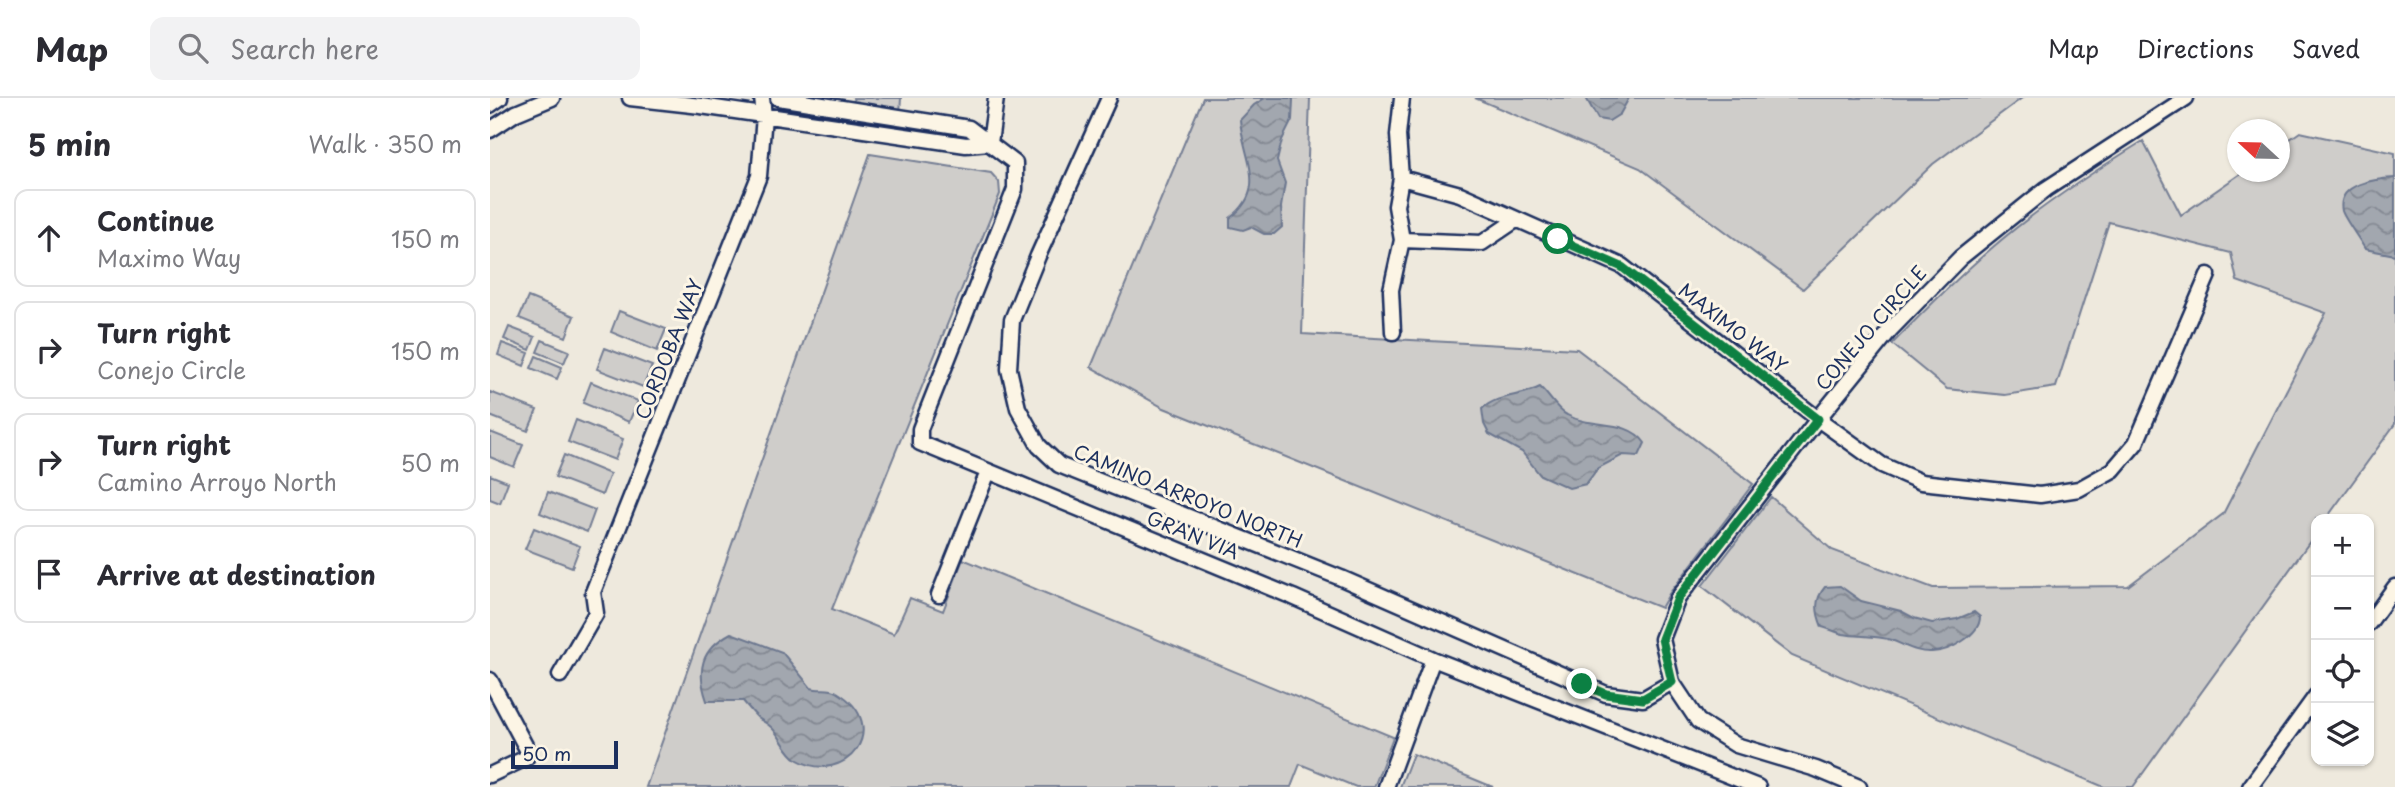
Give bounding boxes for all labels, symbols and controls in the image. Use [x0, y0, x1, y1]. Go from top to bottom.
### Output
search box [150, 17, 640, 80]
text: Map [35, 23, 108, 73]
icon: search [174, 29, 212, 67]
text: Search here [230, 29, 379, 68]
text: Map [2048, 30, 2099, 66]
text: Directions [2137, 30, 2254, 66]
text: Saved [2292, 30, 2360, 66]
north arrow [2227, 119, 2290, 182]
text: 5 min [28, 121, 111, 166]
text: Walk · 350 m [309, 126, 462, 161]
text: Continue [97, 201, 214, 240]
icon: ahead [30, 219, 68, 257]
text: 150 m [391, 221, 460, 256]
route start [1542, 223, 1573, 254]
text: Maximo Way [97, 240, 241, 275]
street label: CONEJO CIRCLE [1808, 259, 1932, 396]
street label: CORDOBA WAY [627, 274, 709, 423]
street label: MAXIMO WAY [1673, 276, 1794, 379]
text: Turn right [97, 313, 231, 352]
icon: right [30, 331, 68, 369]
text: 150 m [391, 333, 460, 368]
text: Conejo Circle [97, 352, 246, 387]
text: Turn right [97, 425, 231, 464]
street label: CAMINO ARROYO NORTH [1070, 436, 1307, 554]
icon: right [30, 443, 68, 481]
text: 50 m [400, 445, 460, 480]
text: Camino Arroyo North [97, 464, 337, 499]
street label: GRAN VIA [1143, 503, 1244, 565]
map controls [2311, 514, 2374, 766]
button: + [2311, 514, 2374, 577]
icon: arrive [30, 555, 68, 593]
text: Arrive at destination [97, 555, 376, 594]
button: − [2311, 577, 2374, 640]
button: locate [2311, 640, 2374, 703]
route end [1566, 668, 1597, 699]
button: layers [2311, 703, 2374, 766]
scale bar [511, 738, 618, 770]
text: 50 m [522, 739, 571, 767]

